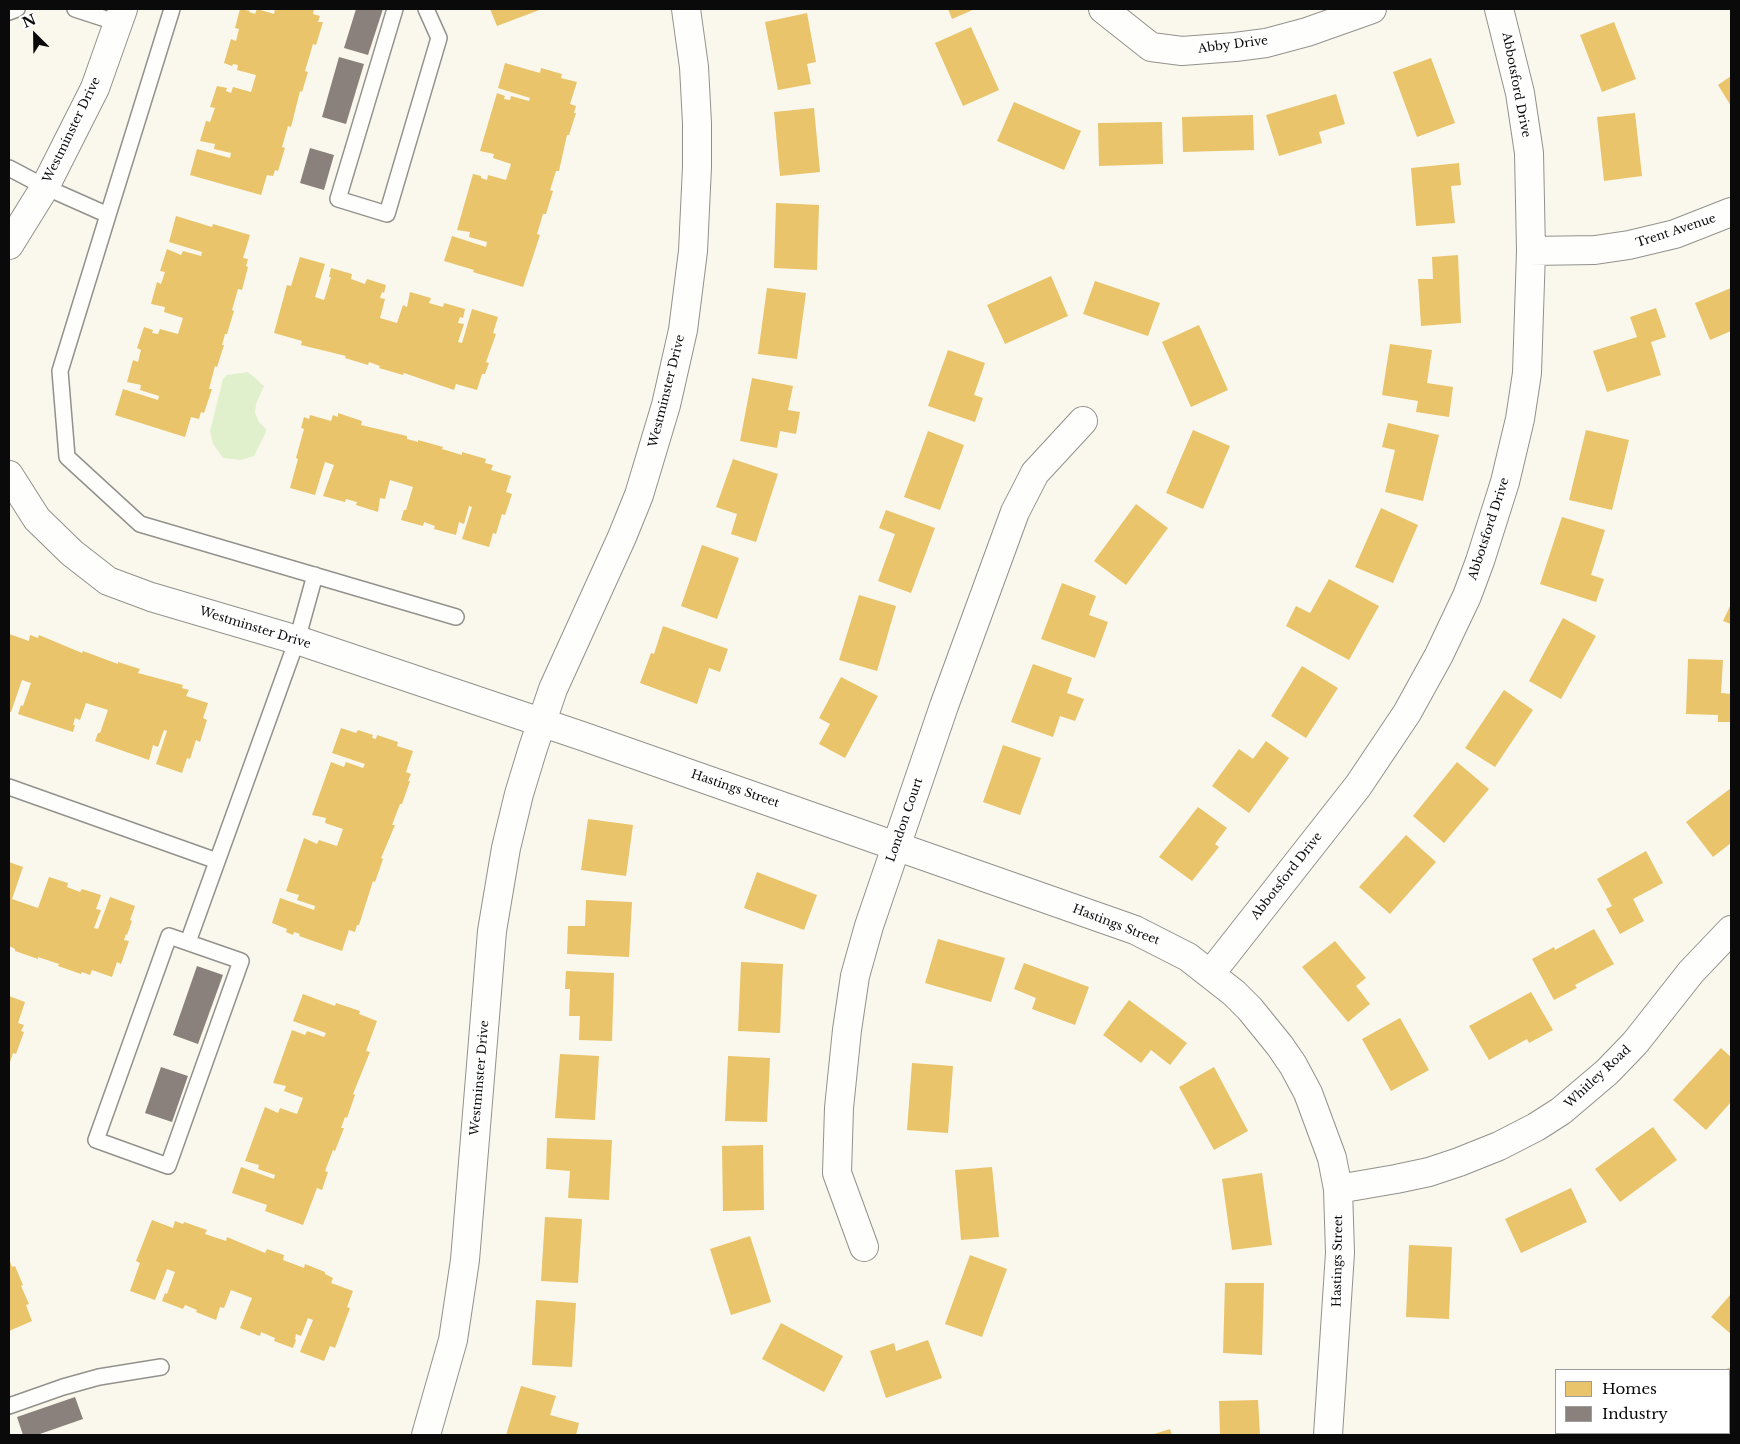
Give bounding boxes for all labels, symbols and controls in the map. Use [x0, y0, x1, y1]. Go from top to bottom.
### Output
north arrow [10, 10, 60, 60]
text: N [20, 10, 39, 32]
street label: Abbotsford Drive [1499, 31, 1533, 139]
street label: Abby Drive [1197, 34, 1269, 56]
street label: Westminster Drive [40, 75, 104, 185]
street label: Trent Avenue [1634, 211, 1718, 251]
street label: Westminster Drive [646, 333, 688, 449]
street label: Abbotsford Drive [1466, 476, 1512, 582]
street label: Westminster Drive [198, 604, 312, 652]
street label: Hastings Street [689, 767, 781, 811]
street label: London Court [884, 776, 926, 864]
street label: Abbotsford Drive [1248, 829, 1326, 923]
street label: Hastings Street [1070, 902, 1162, 948]
street label: Westminster Drive [468, 1020, 492, 1136]
street label: Whitley Road [1562, 1043, 1634, 1111]
street label: Hastings Street [1330, 1215, 1346, 1307]
legend [1555, 1369, 1730, 1434]
text: Homes [1602, 1379, 1657, 1398]
text: Industry [1602, 1404, 1668, 1423]

